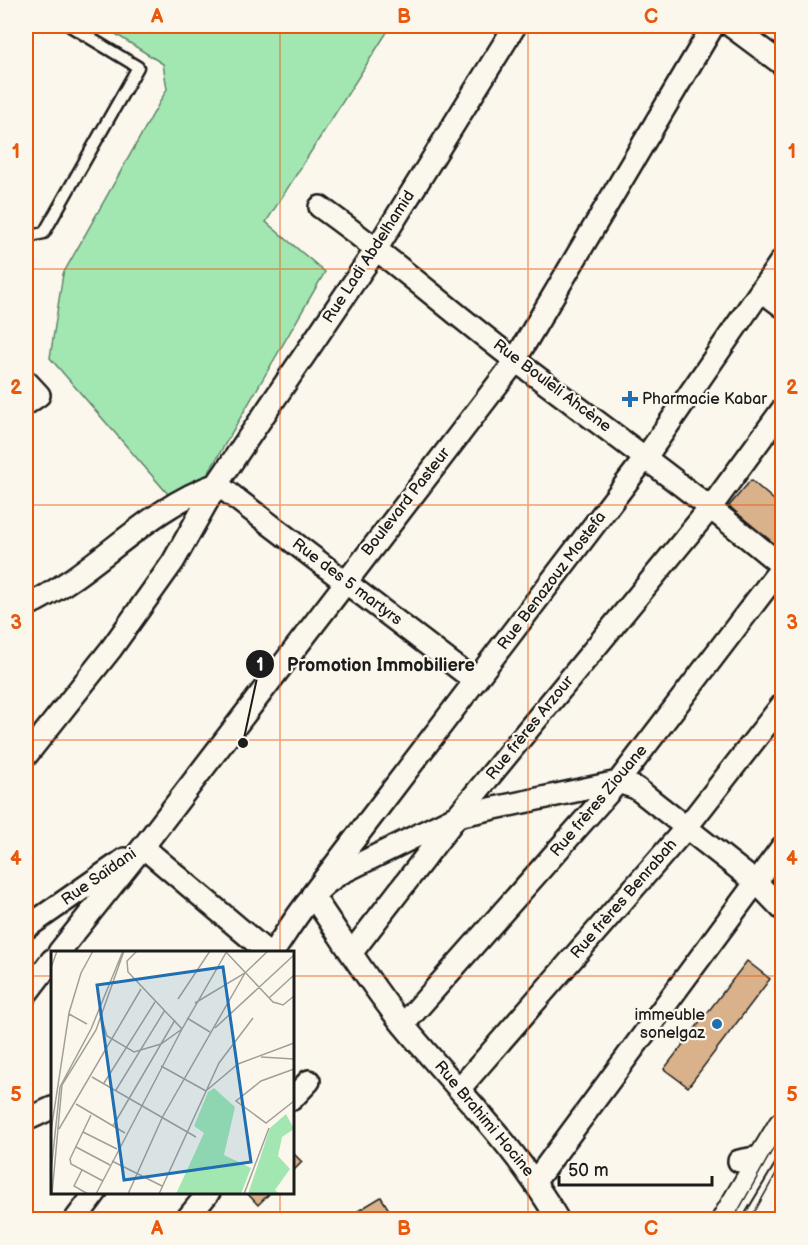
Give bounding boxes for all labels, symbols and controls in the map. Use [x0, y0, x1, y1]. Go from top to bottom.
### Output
text: A [150, 5, 164, 29]
text: B [397, 5, 411, 29]
text: C [644, 5, 658, 29]
text: 1 [12, 140, 20, 164]
text: 1 [788, 140, 796, 164]
street label: Rue Ladi Abdelhamid [319, 187, 419, 327]
street label: Rue Bouleli Ahcène [489, 335, 615, 437]
text: 2 [10, 376, 22, 400]
text: 2 [786, 376, 798, 400]
place label: Pharmacie Kabar [642, 390, 767, 409]
marker: Pharmacie Kabar [623, 392, 637, 406]
street label: Boulevard Pasteur [358, 444, 454, 560]
street label: Rue Benazouz Mostefa [494, 508, 610, 654]
street label: Rue des 5 martyrs [288, 535, 406, 630]
text: 3 [10, 611, 22, 635]
text: 3 [786, 611, 798, 635]
callout: Promotion Immobiliere [245, 646, 487, 682]
text: 1 [256, 655, 264, 676]
text: Promotion Immobiliere [287, 655, 475, 676]
street label: Rue frères Arzour [482, 672, 578, 784]
street label: Rue frères Ziouane [547, 741, 652, 861]
street label: Rue frères Benrabah [567, 835, 681, 963]
street label: Rue Saïdani [58, 844, 140, 910]
text: 4 [10, 847, 22, 871]
text: 4 [786, 847, 798, 871]
inset map [51, 951, 294, 1194]
place label: immeuble sonelgaz [634, 1006, 706, 1043]
marker: immeuble sonelgaz [710, 1017, 724, 1031]
street label: Rue Brahimi Hocine [430, 1057, 538, 1181]
text: 5 [10, 1083, 22, 1107]
text: 5 [786, 1083, 798, 1107]
scale bar [559, 1149, 712, 1187]
text: 50 m [568, 1160, 609, 1181]
text: A [150, 1217, 164, 1241]
text: B [397, 1217, 411, 1241]
text: C [644, 1217, 658, 1241]

